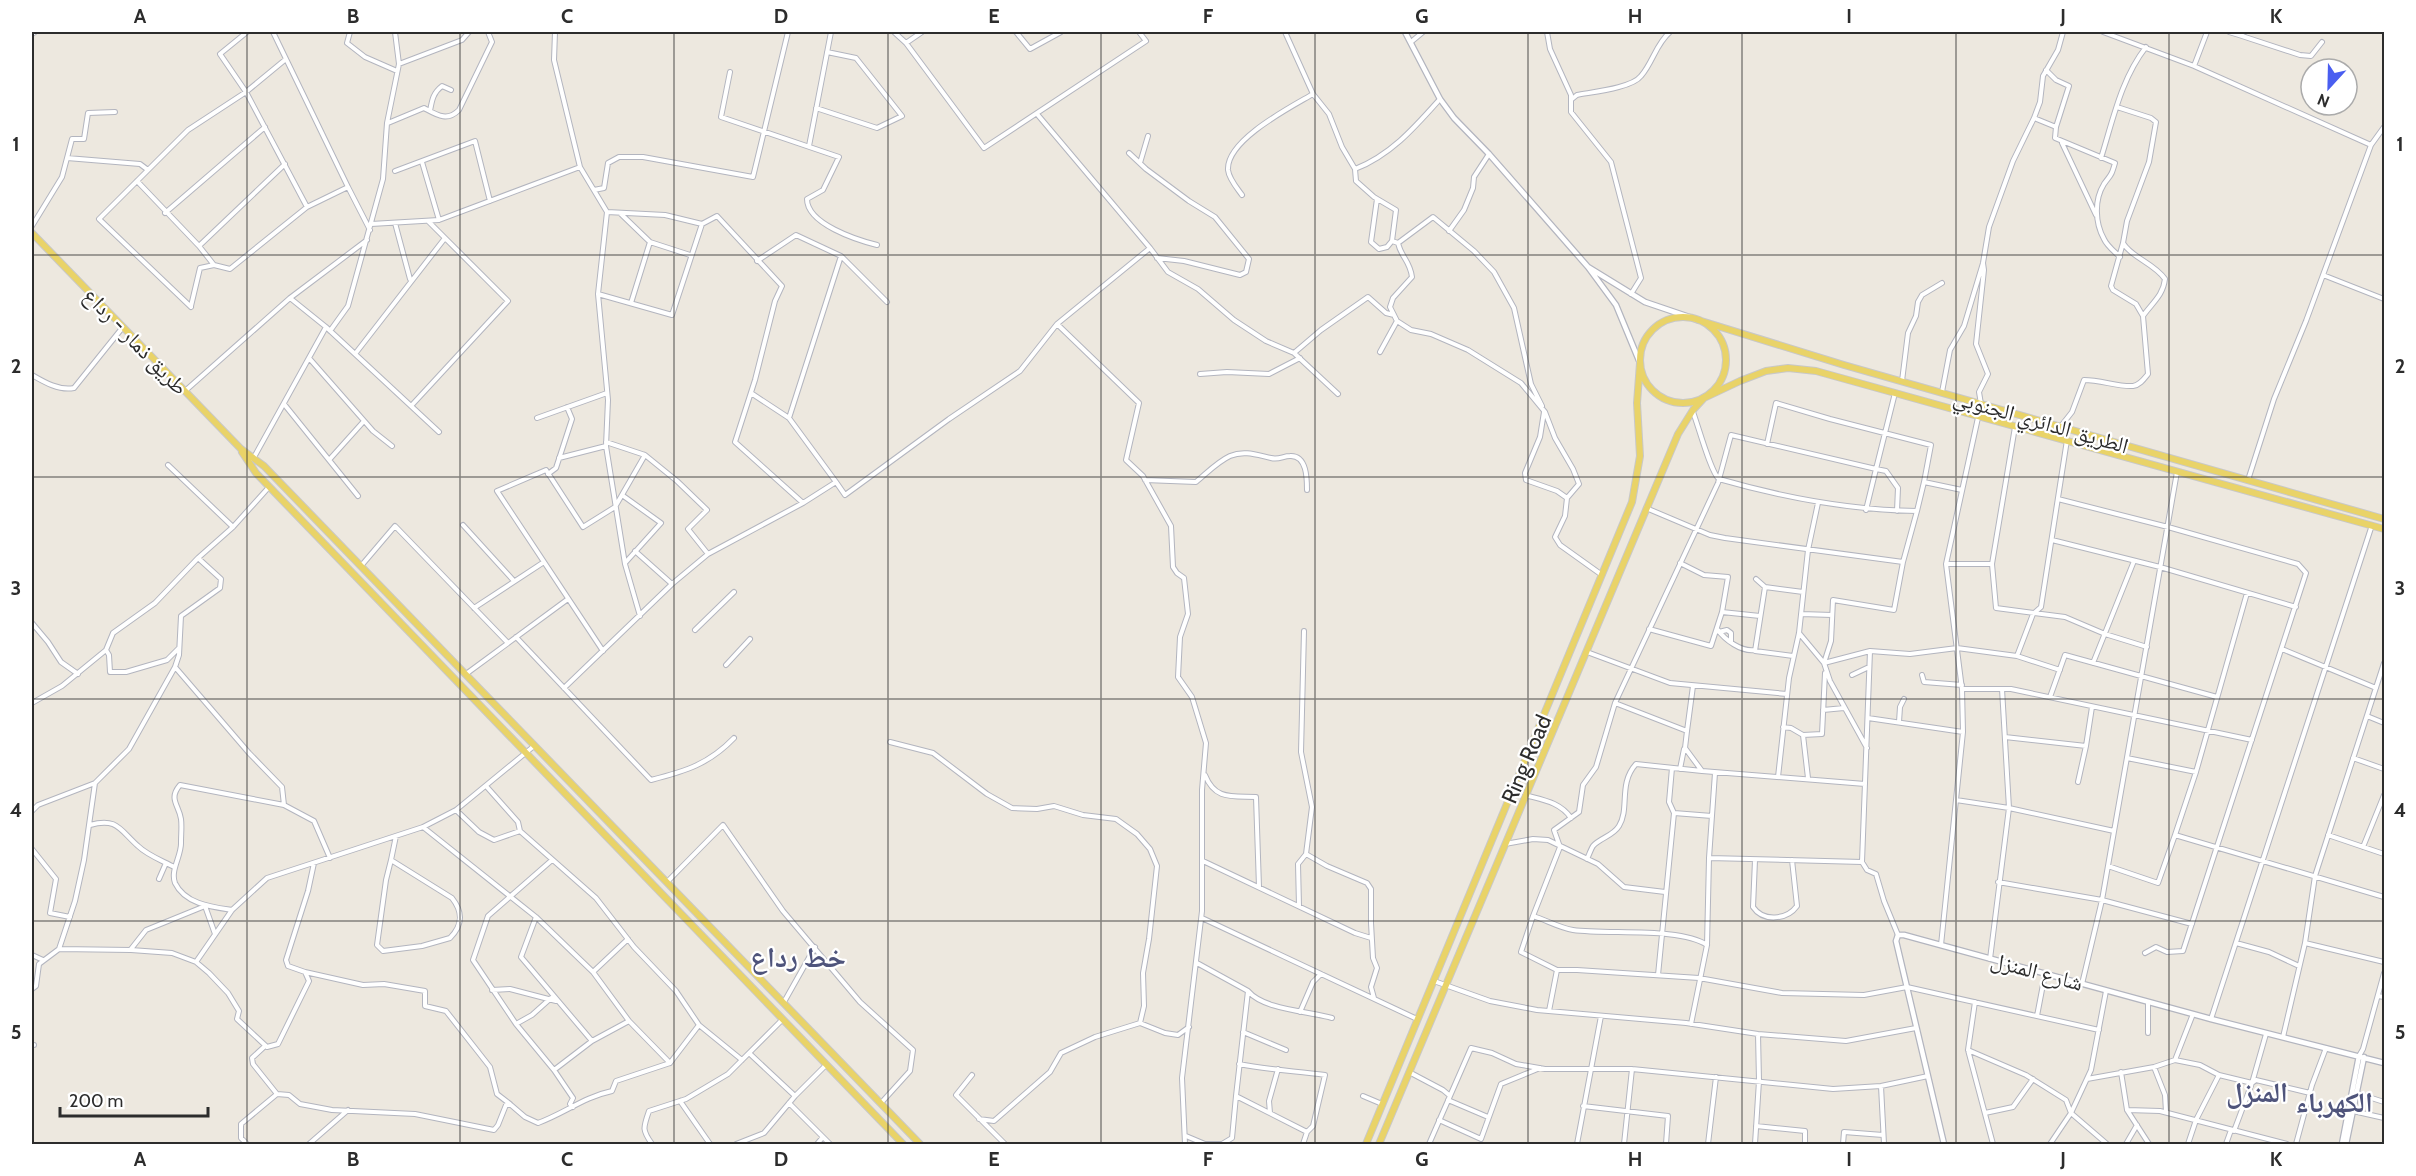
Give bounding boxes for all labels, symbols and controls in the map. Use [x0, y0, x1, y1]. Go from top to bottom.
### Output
text: A [134, 4, 147, 28]
text: B [347, 4, 359, 28]
text: C [561, 4, 573, 28]
text: D [774, 4, 788, 28]
text: E [988, 4, 1000, 28]
text: F [1203, 4, 1214, 28]
text: G [1415, 4, 1429, 28]
text: H [1628, 4, 1642, 28]
text: I [1846, 4, 1852, 28]
text: J [2059, 4, 2066, 28]
text: K [2270, 4, 2283, 28]
north arrow [2299, 57, 2359, 117]
text: N [2315, 90, 2332, 111]
text: 1 [12, 132, 20, 156]
text: 1 [2396, 132, 2404, 156]
street label: طريق ذمار - رداع [78, 282, 193, 401]
text: 2 [11, 354, 21, 378]
text: 2 [2395, 354, 2405, 378]
street label: الطريق الدائري الجنوبي [1949, 384, 2131, 463]
text: 3 [11, 576, 21, 600]
text: 3 [2395, 576, 2405, 600]
street label: Ring Road [1496, 711, 1557, 808]
text: 4 [10, 798, 22, 822]
text: 4 [2394, 798, 2406, 822]
district label: خط رداع [750, 940, 846, 975]
street label: شارع المنزل [1988, 946, 2086, 997]
text: 5 [11, 1020, 21, 1044]
text: 5 [2395, 1020, 2405, 1044]
district label: المنزل [2226, 1075, 2288, 1109]
scale bar [60, 1080, 208, 1118]
district label: الكهرباء [2295, 1085, 2373, 1119]
text: 200 m [69, 1090, 123, 1112]
text: A [134, 1147, 147, 1171]
text: B [347, 1147, 359, 1171]
text: C [561, 1147, 573, 1171]
text: D [774, 1147, 788, 1171]
text: E [988, 1147, 1000, 1171]
text: F [1203, 1147, 1214, 1171]
text: G [1415, 1147, 1429, 1171]
text: H [1628, 1147, 1642, 1171]
text: I [1846, 1147, 1852, 1171]
text: J [2059, 1147, 2066, 1171]
text: K [2270, 1147, 2283, 1171]

